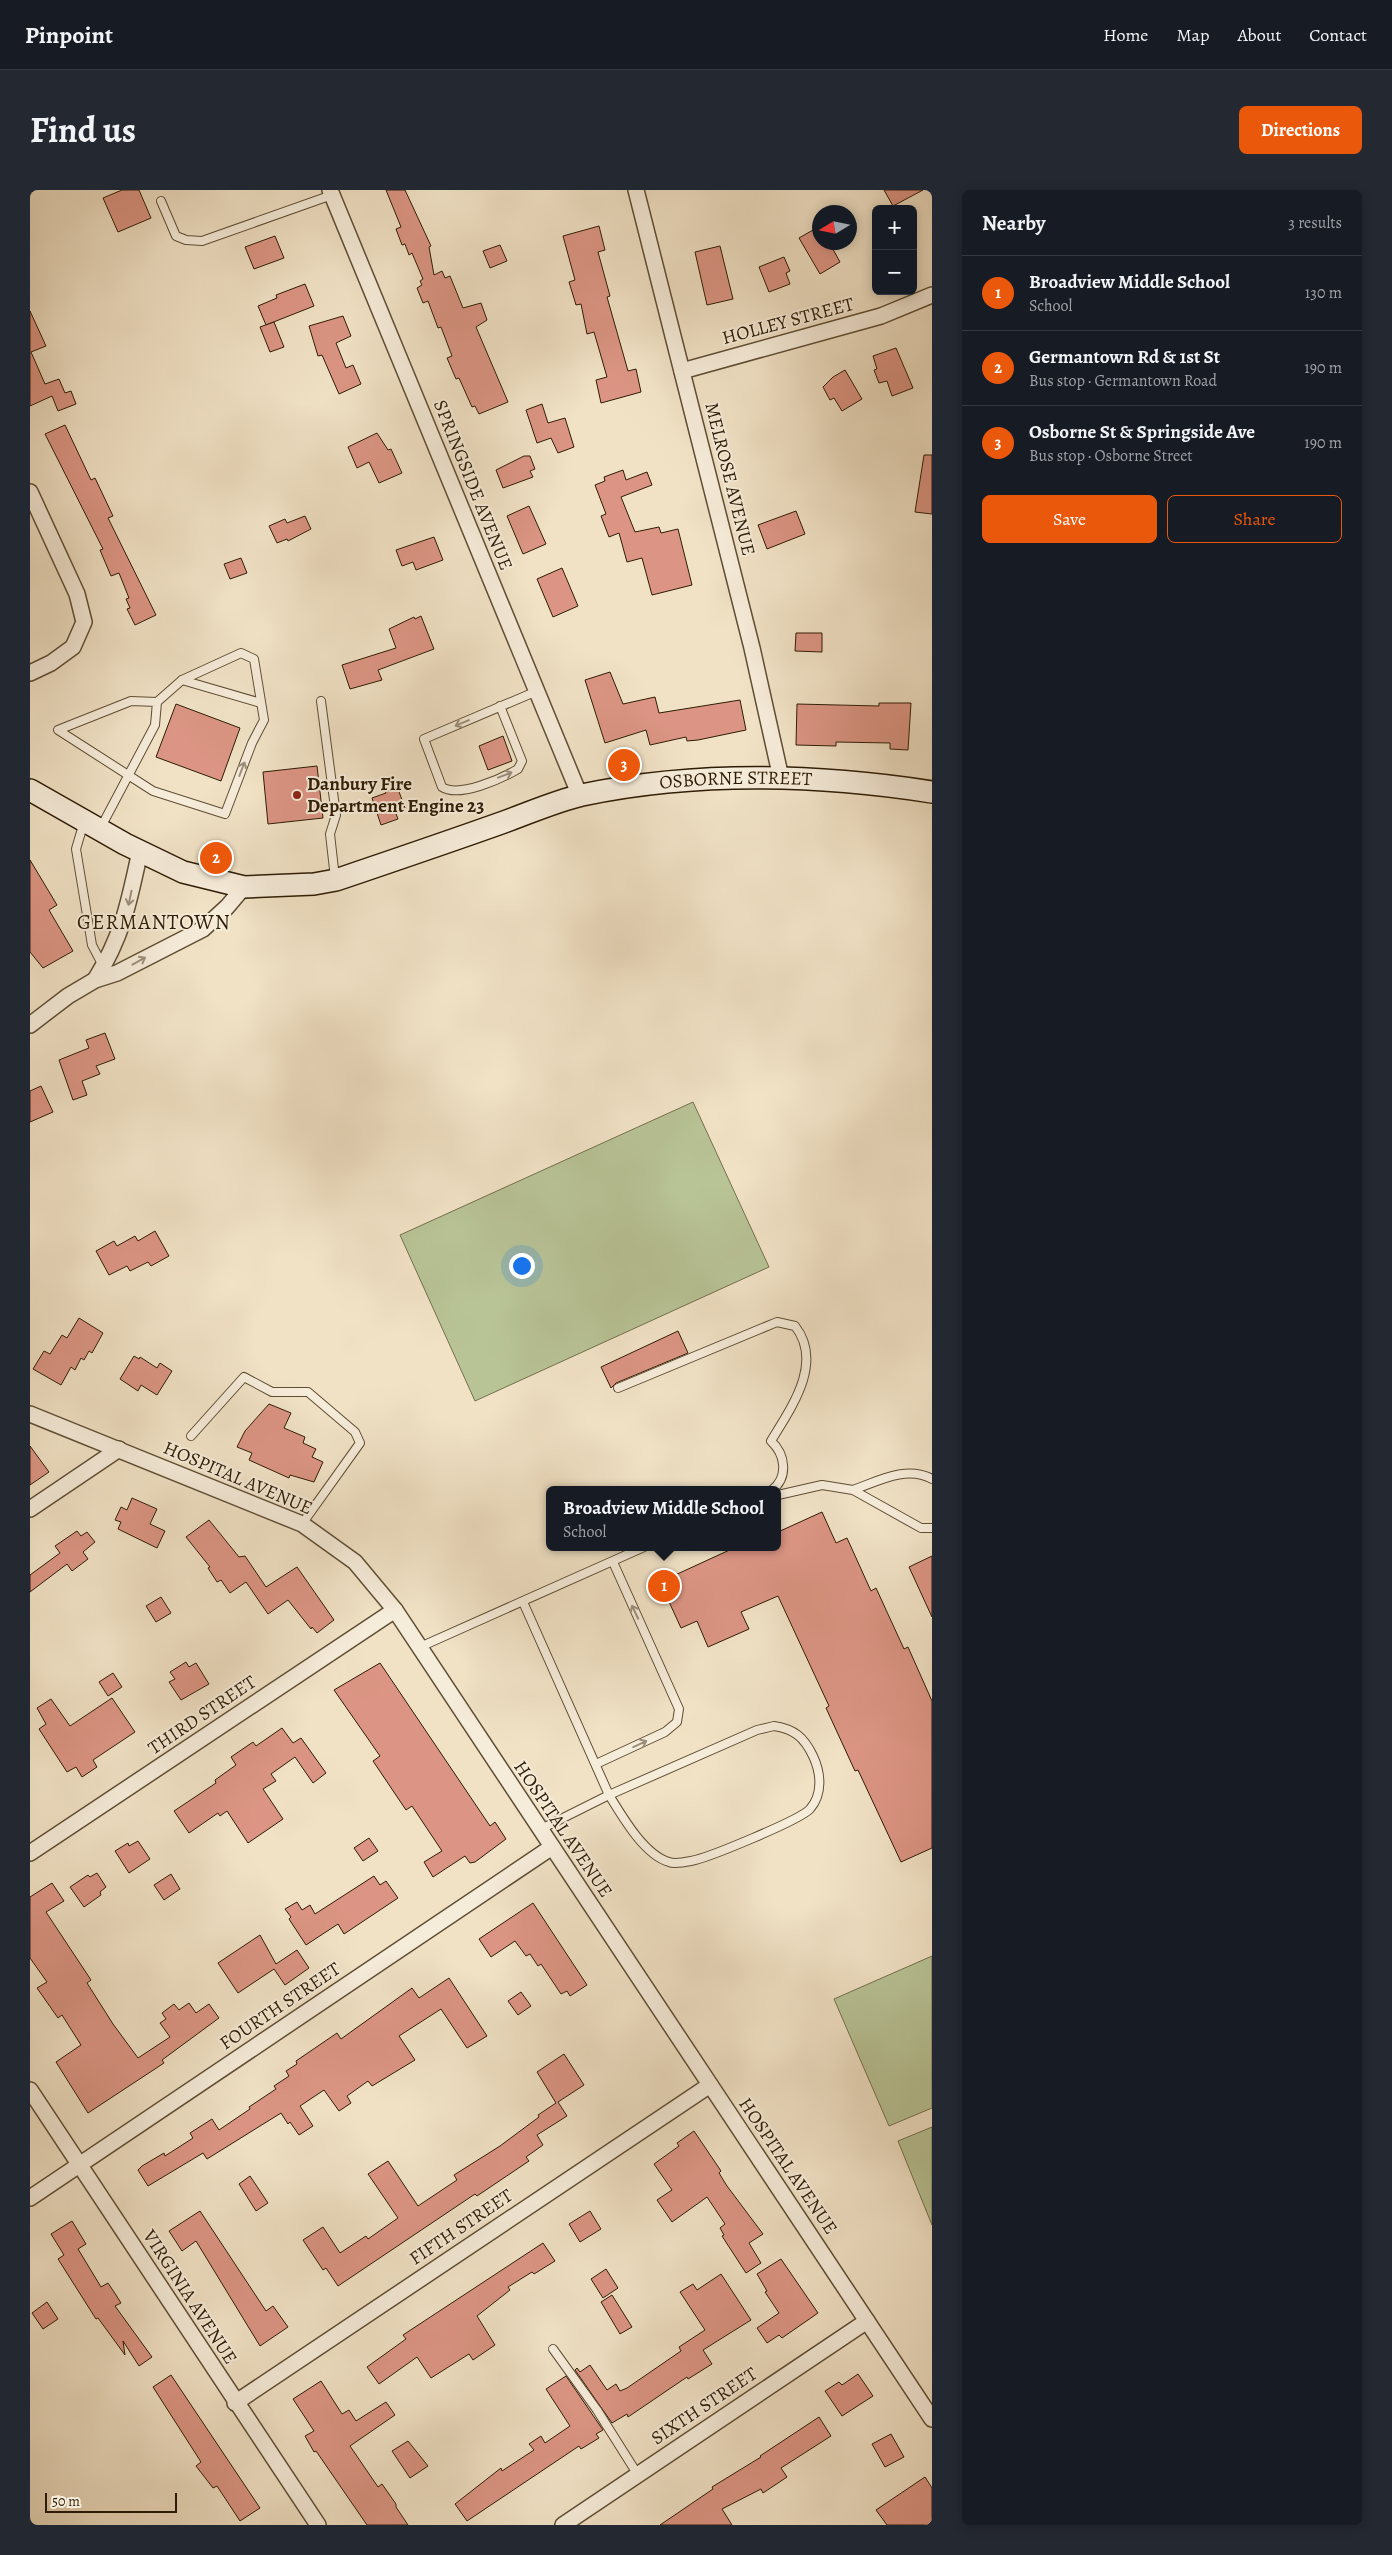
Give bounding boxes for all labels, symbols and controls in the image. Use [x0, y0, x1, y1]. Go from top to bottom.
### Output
text: Pinpoint [25, 19, 113, 51]
text: Home [1103, 23, 1148, 47]
text: Map [1176, 23, 1209, 47]
text: About [1237, 23, 1281, 47]
text: Contact [1309, 23, 1367, 47]
text: Find us [30, 106, 136, 154]
button: Directions [1239, 106, 1362, 154]
north arrow [812, 205, 857, 250]
map controls [872, 205, 917, 295]
button: + [872, 205, 917, 250]
text: Nearby [982, 209, 1045, 237]
text: 3 results [1288, 212, 1342, 234]
button: − [872, 250, 917, 295]
text: Broadview Middle School [1029, 269, 1230, 295]
text: 1 [995, 282, 1001, 304]
text: 130 m [1305, 282, 1342, 304]
street label: HOLLEY STREET [719, 291, 857, 351]
text: School [1029, 295, 1072, 317]
text: Germantown Rd & 1st St [1029, 344, 1220, 370]
text: 2 [994, 357, 1002, 379]
text: 190 m [1304, 357, 1342, 379]
text: Bus stop · Germantown Road [1029, 370, 1217, 392]
street label: SPRINGSIDE AVENUE [427, 396, 519, 574]
street label: MELROSE AVENUE [698, 400, 762, 558]
text: Osborne St & Springside Ave [1029, 419, 1255, 445]
text: 3 [995, 432, 1001, 454]
text: 190 m [1304, 432, 1342, 454]
text: Bus stop · Osborne Street [1029, 445, 1193, 467]
button: Save [982, 495, 1157, 543]
button: Share [1167, 495, 1342, 543]
one-way arrow [455, 718, 470, 728]
pin: 3 [608, 746, 640, 784]
one-way arrow [238, 762, 247, 777]
street label: OSBORNE STREET [658, 765, 813, 796]
one-way arrow [497, 769, 512, 779]
place label: Danbury Fire Department Engine 23 [307, 771, 484, 819]
marker: Danbury Fire Department Engine 23 [291, 789, 303, 801]
pin: 2 [200, 839, 232, 877]
one-way arrow [125, 890, 134, 906]
district label: GERMANTOWN [77, 908, 231, 936]
one-way arrow [131, 955, 146, 965]
your location [509, 1253, 535, 1279]
street label: HOSPITAL AVENUE [159, 1435, 317, 1521]
popup [546, 1486, 781, 1551]
text: Broadview Middle School [563, 1495, 764, 1521]
text: School [563, 1521, 606, 1543]
pin: 1 [648, 1567, 680, 1605]
one-way arrow [630, 1605, 639, 1620]
street label: THIRD STREET [143, 1669, 262, 1761]
one-way arrow [632, 1739, 647, 1748]
street label: HOSPITAL AVENUE [508, 1755, 618, 1903]
street label: FOURTH STREET [214, 1956, 346, 2056]
street label: HOSPITAL AVENUE [733, 2092, 843, 2240]
street label: FIFTH STREET [404, 2182, 518, 2271]
street label: VIRGINIA AVENUE [136, 2224, 243, 2369]
street label: SIXTH STREET [646, 2361, 763, 2451]
scale bar [45, 2490, 178, 2513]
text: 50 m [52, 2492, 80, 2511]

